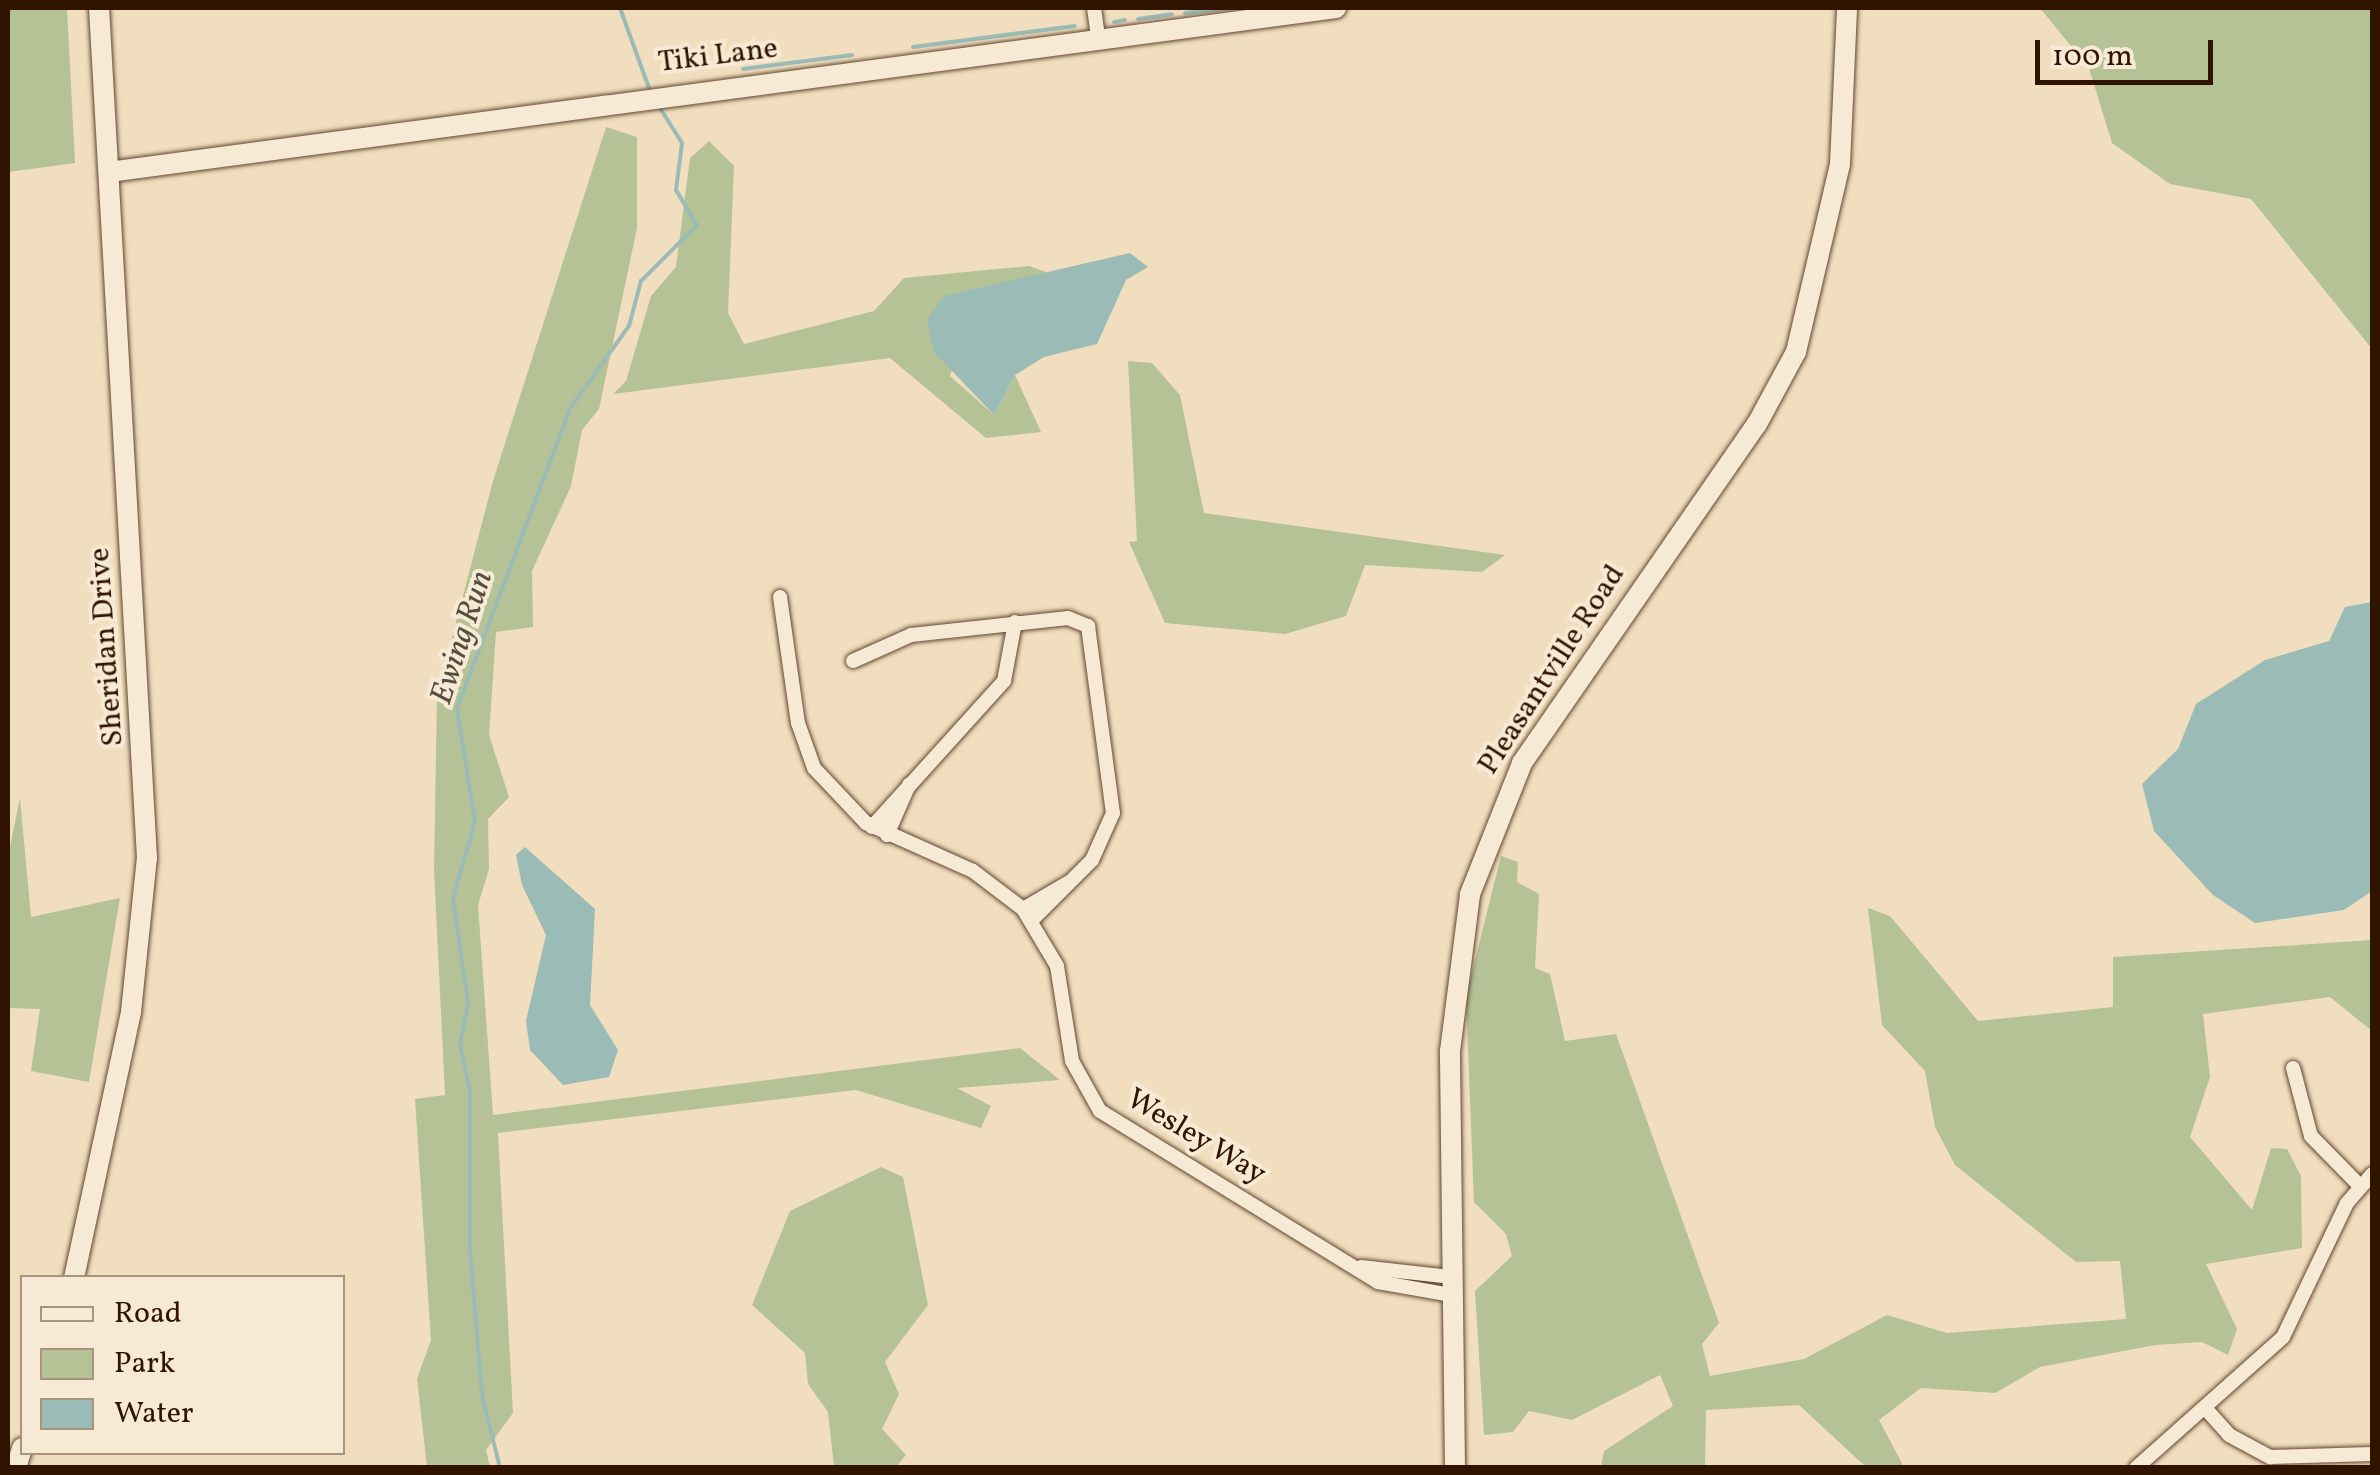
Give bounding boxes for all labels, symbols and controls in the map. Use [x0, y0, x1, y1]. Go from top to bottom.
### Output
scale bar [2040, 20, 2218, 82]
street label: Tiki Lane [656, 31, 780, 81]
text: 100 m [2052, 36, 2133, 78]
street label: Sheridan Drive [82, 546, 132, 748]
street label: Pleasantville Road [1471, 558, 1633, 782]
water label: Ewing Run [423, 566, 503, 710]
street label: Wesley Way [1119, 1081, 1273, 1193]
legend [20, 1275, 345, 1455]
text: Road [114, 1293, 182, 1335]
text: Park [114, 1343, 175, 1385]
text: Water [114, 1393, 194, 1435]

